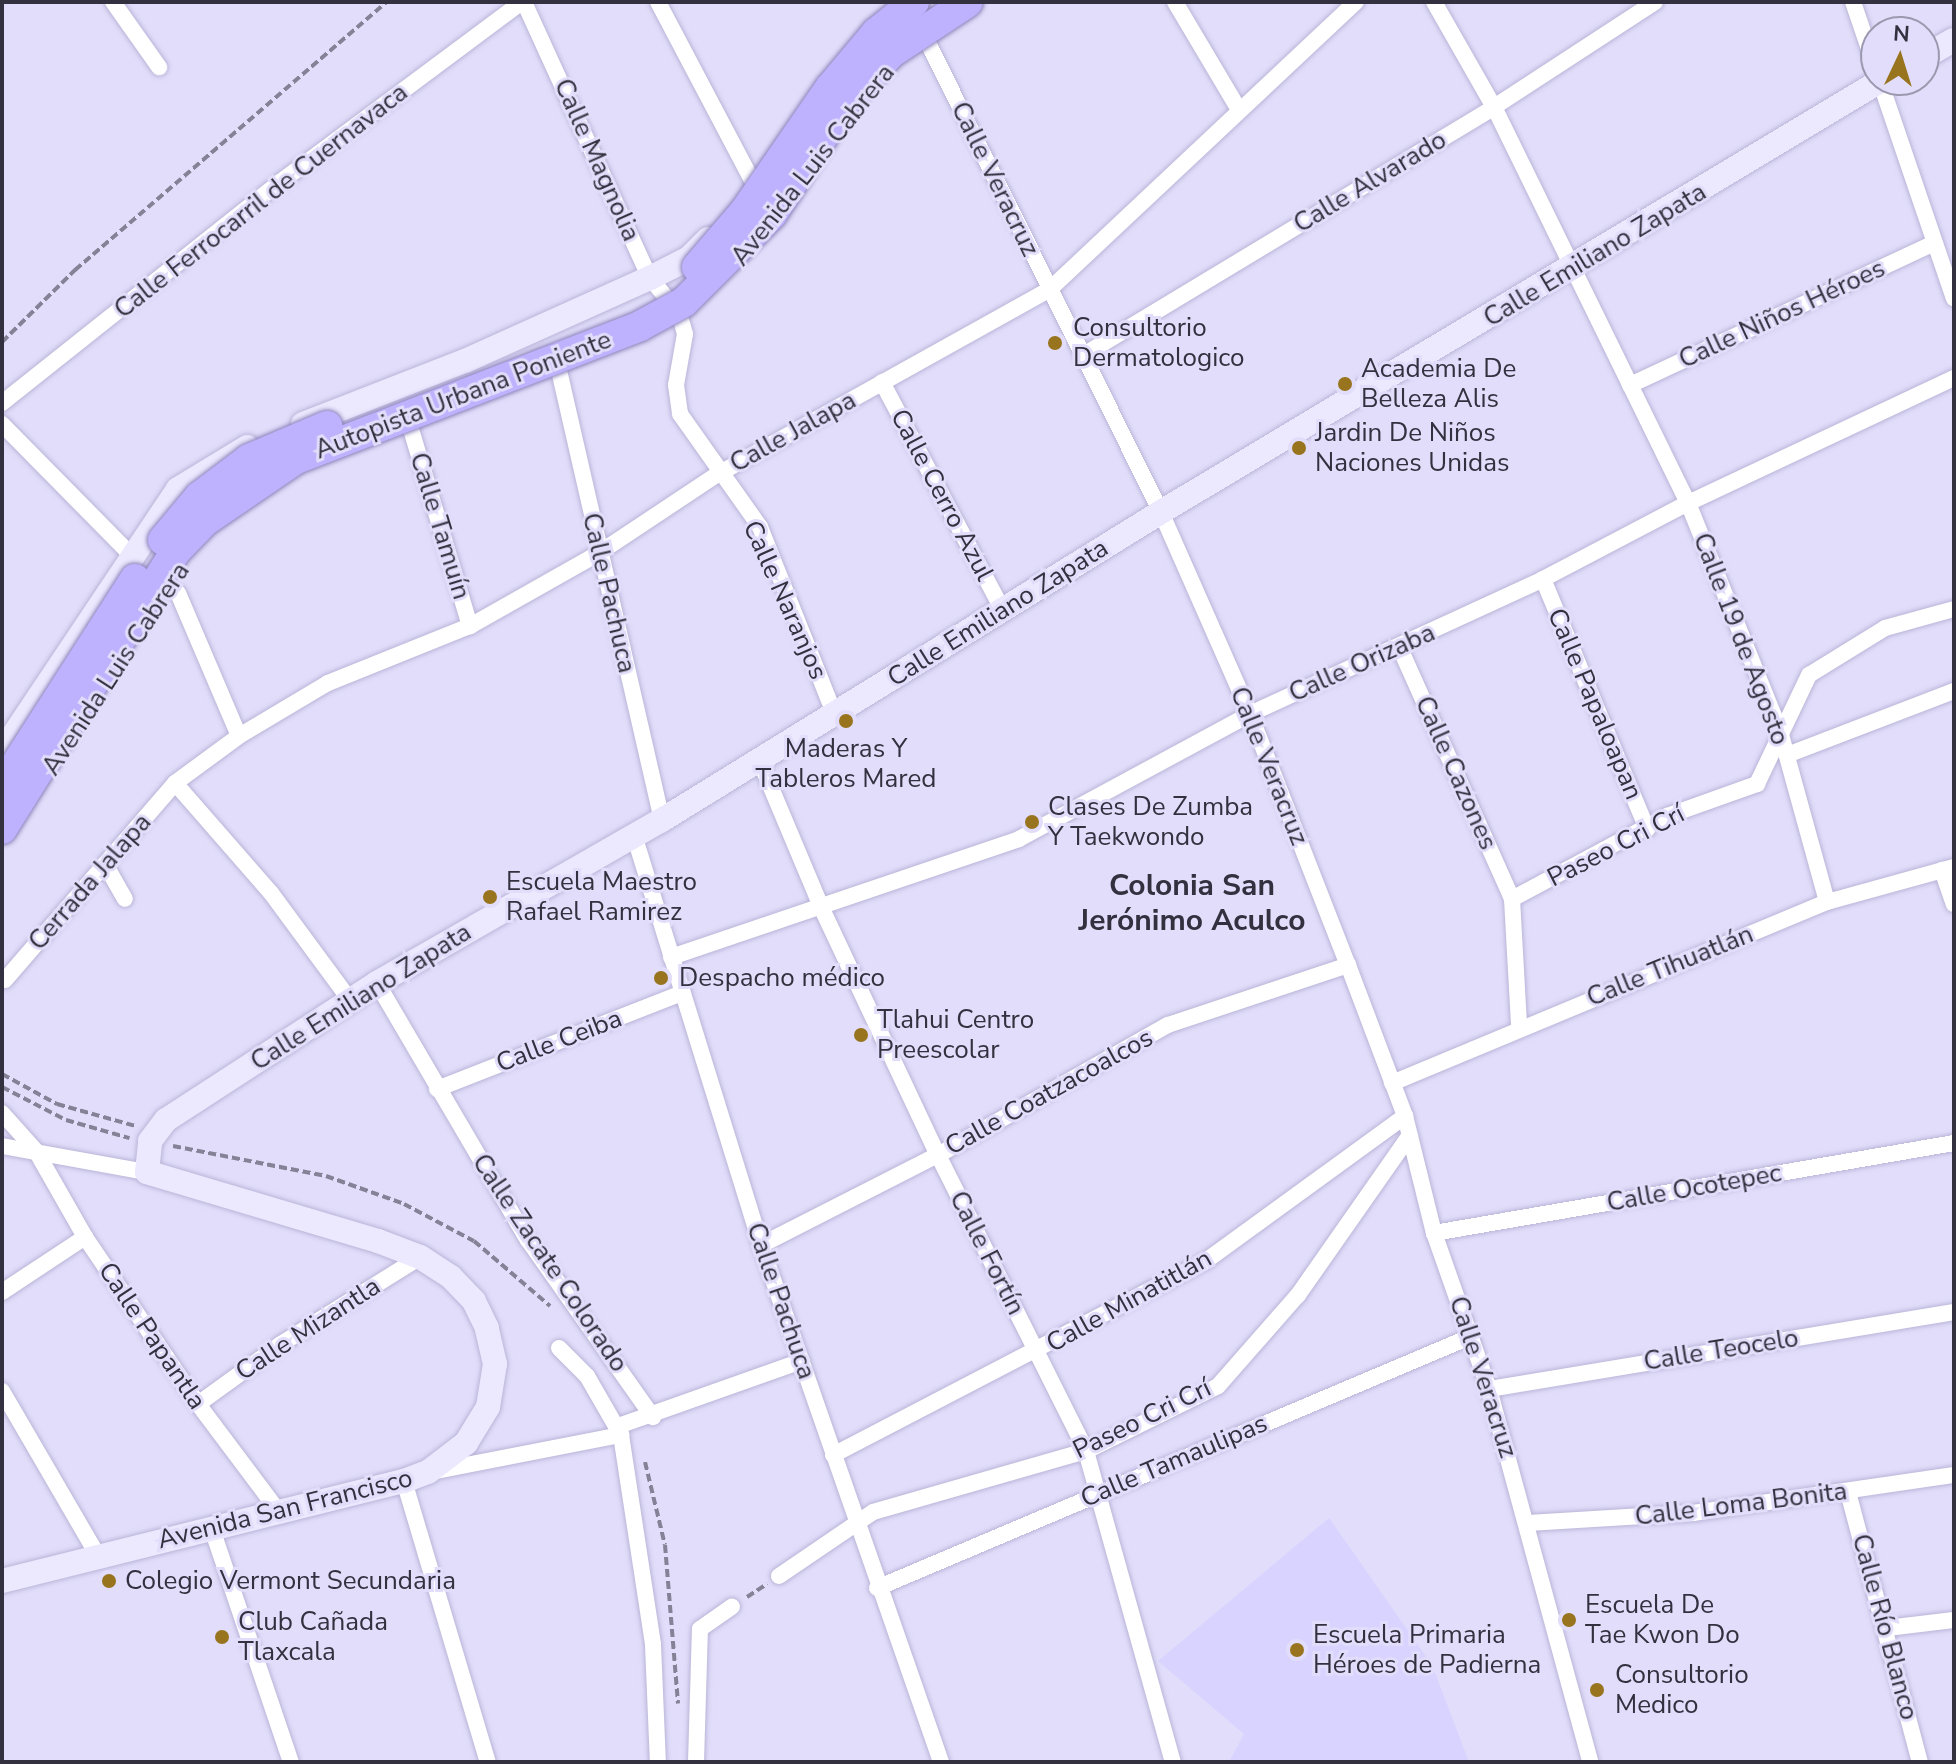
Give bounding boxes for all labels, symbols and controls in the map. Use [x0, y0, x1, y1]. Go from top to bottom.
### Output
north arrow [1860, 16, 1940, 96]
text: N [1892, 19, 1911, 50]
street label: Avenida Luis Cabrera [725, 58, 901, 272]
street label: Calle Magnolia [547, 74, 647, 246]
street label: Calle Ferrocarril de Cuernavaca [108, 77, 414, 325]
street label: Calle Veracruz [944, 97, 1046, 261]
street label: Calle Alvarado [1288, 124, 1452, 240]
street label: Calle Emiliano Zapata [1478, 176, 1712, 334]
street label: Calle Niños Héroes [1674, 253, 1890, 375]
place label: Consultorio Dermatologico [1073, 312, 1244, 374]
street label: Autopista Urbana Poniente [310, 324, 616, 466]
marker: Consultorio Dermatologico [1044, 332, 1066, 354]
place label: Academia De Belleza Alis [1361, 353, 1516, 414]
marker: Academia De Belleza Alis [1336, 375, 1354, 393]
street label: Calle Jalapa [725, 385, 861, 479]
street label: Calle Cerro Azul [884, 404, 1000, 586]
place label: Jardin De Niños Naciones Unidas [1315, 417, 1510, 478]
marker: Jardin De Niños Naciones Unidas [1290, 439, 1308, 457]
street label: Calle Tamuín [403, 449, 477, 603]
street label: Calle Pachuca [575, 510, 643, 676]
street label: Calle Naranjos [736, 516, 834, 684]
street label: Calle 19 de Agosto [1686, 529, 1796, 749]
street label: Calle Emiliano Zapata [882, 532, 1114, 694]
street label: Avenida Luis Cabrera [36, 557, 196, 781]
street label: Calle Papaloapan [1541, 604, 1649, 804]
street label: Calle Orizaba [1284, 617, 1440, 709]
street label: Calle Veracruz [1223, 682, 1315, 850]
street label: Calle Cazones [1408, 691, 1504, 855]
marker: Maderas Y Tableros Mared [837, 712, 855, 730]
place label: Maderas Y Tableros Mared [756, 733, 936, 794]
place label: Clases De Zumba Y Taekwondo [1048, 791, 1253, 852]
street label: Paseo Cri Crí [1542, 798, 1690, 894]
street label: Cerrada Jalapa [22, 807, 158, 957]
marker: Clases De Zumba Y Taekwondo [1023, 813, 1041, 831]
place label: Escuela Maestro Rafael Ramirez [506, 866, 697, 928]
district label: Colonia San Jerónimo Aculco [1079, 868, 1305, 938]
marker: Escuela Maestro Rafael Ramirez [481, 888, 499, 906]
street label: Calle Emiliano Zapata [245, 916, 477, 1078]
street label: Calle Tihuatlán [1582, 918, 1758, 1014]
place label: Despacho médico [679, 962, 885, 994]
marker: Despacho médico [650, 967, 672, 989]
street label: Calle Ceiba [492, 1003, 626, 1079]
place label: Tlahui Centro Preescolar [877, 1004, 1034, 1066]
street label: Calle Coatzacoalcos [940, 1022, 1158, 1162]
marker: Tlahui Centro Preescolar [852, 1026, 870, 1044]
street label: Calle Zacate Colorado [465, 1148, 635, 1378]
street label: Calle Ocotepec [1604, 1157, 1784, 1219]
street label: Calle Fortín [943, 1186, 1031, 1320]
street label: Calle Pachuca [740, 1219, 822, 1383]
street label: Calle Minatitlán [1041, 1243, 1217, 1359]
street label: Calle Papantla [91, 1257, 213, 1415]
street label: Calle Mizantla [230, 1271, 386, 1387]
street label: Calle Veracruz [1442, 1292, 1524, 1462]
street label: Calle Teocelo [1641, 1322, 1801, 1378]
street label: Paseo Cri Crí [1068, 1372, 1216, 1466]
street label: Calle Tamaulipas [1076, 1408, 1272, 1514]
street label: Avenida San Francisco [154, 1462, 416, 1556]
street label: Calle Loma Bonita [1633, 1476, 1849, 1532]
street label: Calle Río Blanco [1845, 1531, 1925, 1723]
place label: Colegio Vermont Secundaria [125, 1565, 456, 1597]
marker: Colegio Vermont Secundaria [100, 1572, 118, 1590]
place label: Escuela De Tae Kwon Do [1585, 1589, 1740, 1650]
place label: Club Cañada Tlaxcala [238, 1606, 388, 1668]
marker: Escuela De Tae Kwon Do [1560, 1611, 1578, 1629]
place label: Escuela Primaria Héroes de Padierna [1313, 1619, 1541, 1680]
marker: Club Cañada Tlaxcala [213, 1628, 231, 1646]
marker: Escuela Primaria Héroes de Padierna [1288, 1641, 1306, 1659]
place label: Consultorio Medico [1615, 1659, 1749, 1720]
marker: Consultorio Medico [1586, 1679, 1608, 1701]

